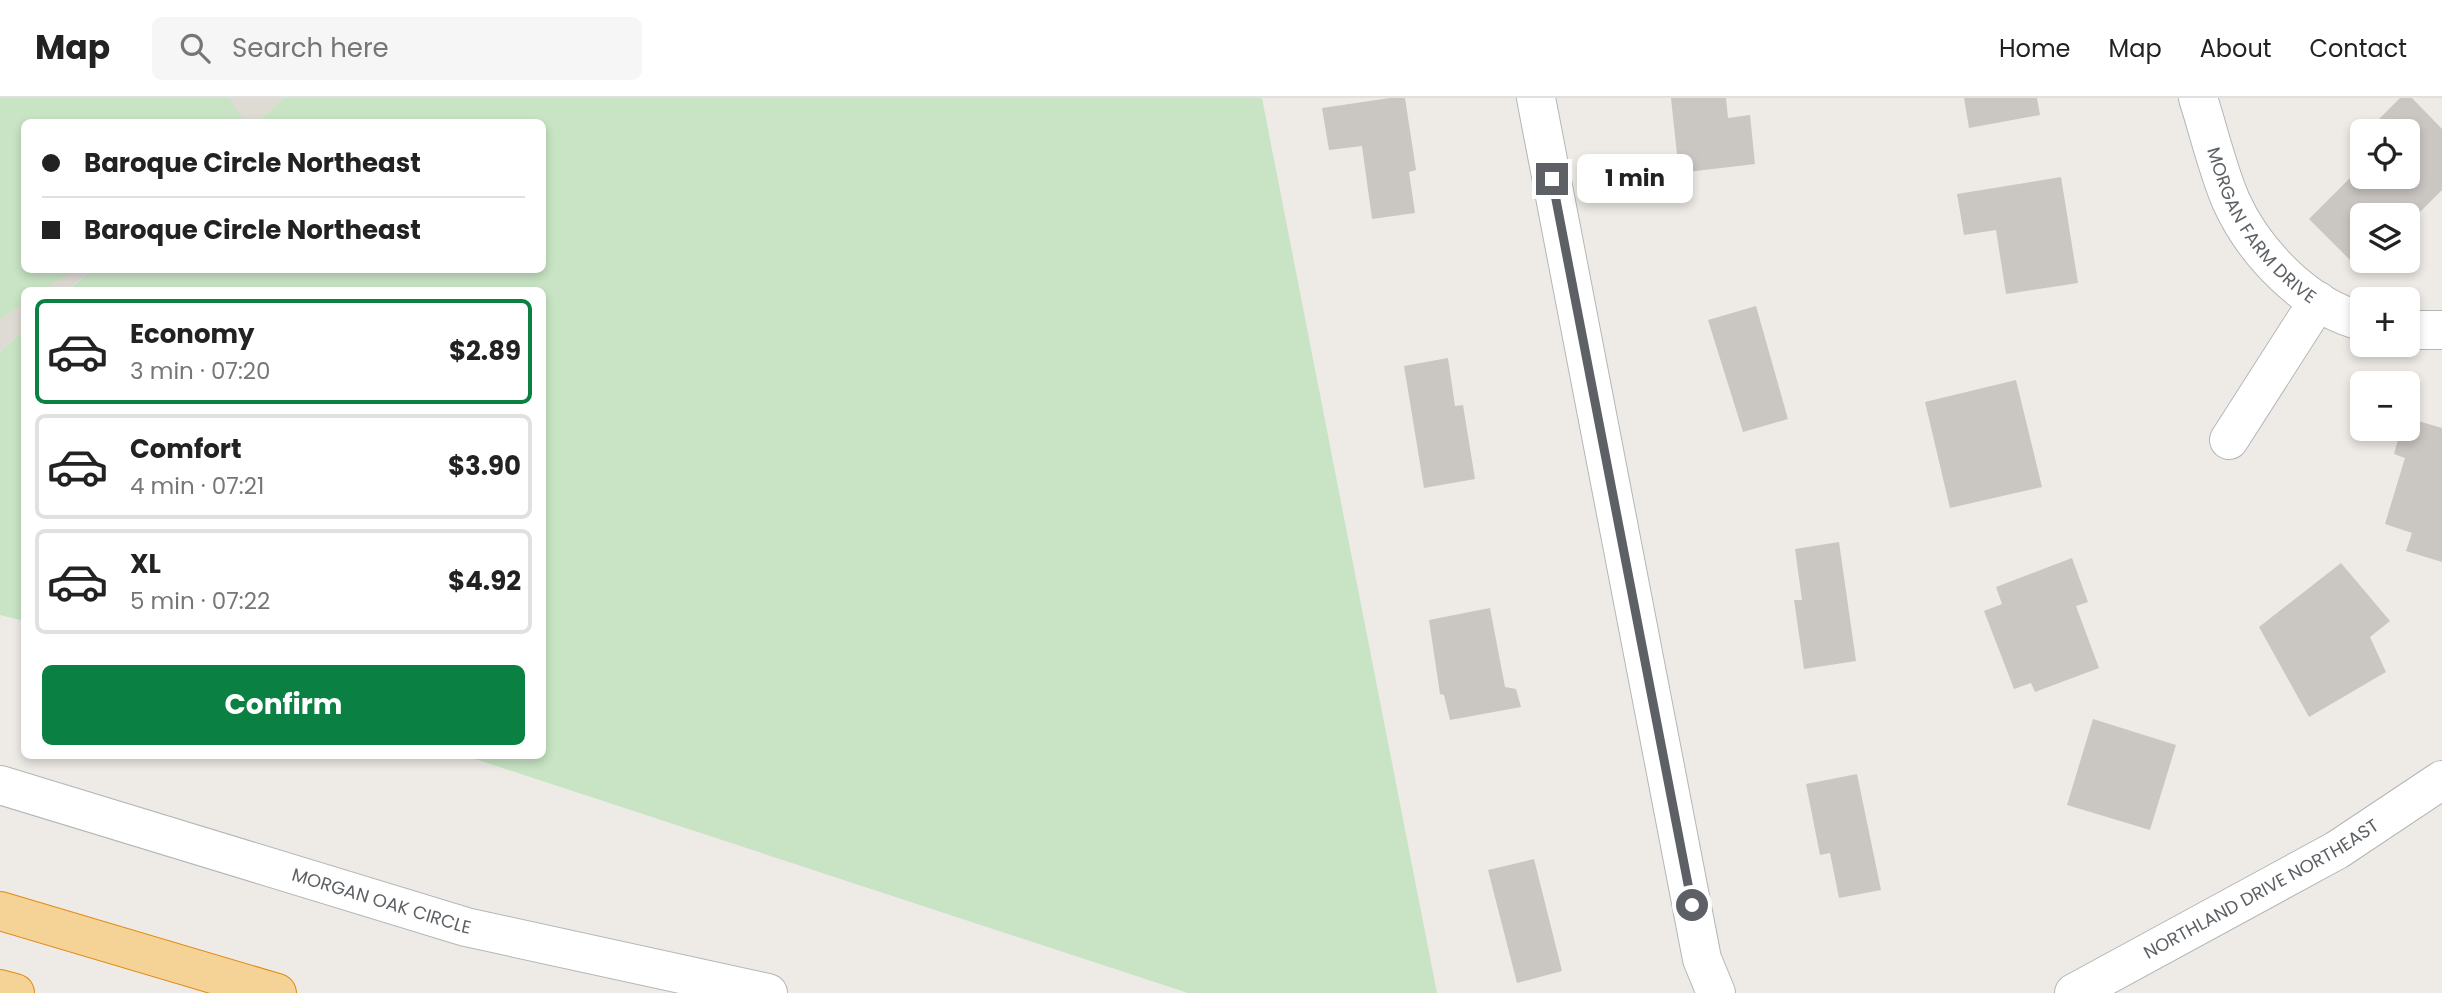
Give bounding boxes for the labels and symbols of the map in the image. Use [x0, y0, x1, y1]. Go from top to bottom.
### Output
street label: MORGAN FARM DRIVE [2201, 144, 2321, 309]
callout: 1 min [1576, 154, 1692, 204]
route end [1536, 163, 1568, 195]
street label: NORTHLAND DRIVE NORTHEAST [2139, 813, 2384, 965]
street label: MORGAN OAK CIRCLE [289, 862, 474, 940]
route start [1676, 889, 1708, 921]

